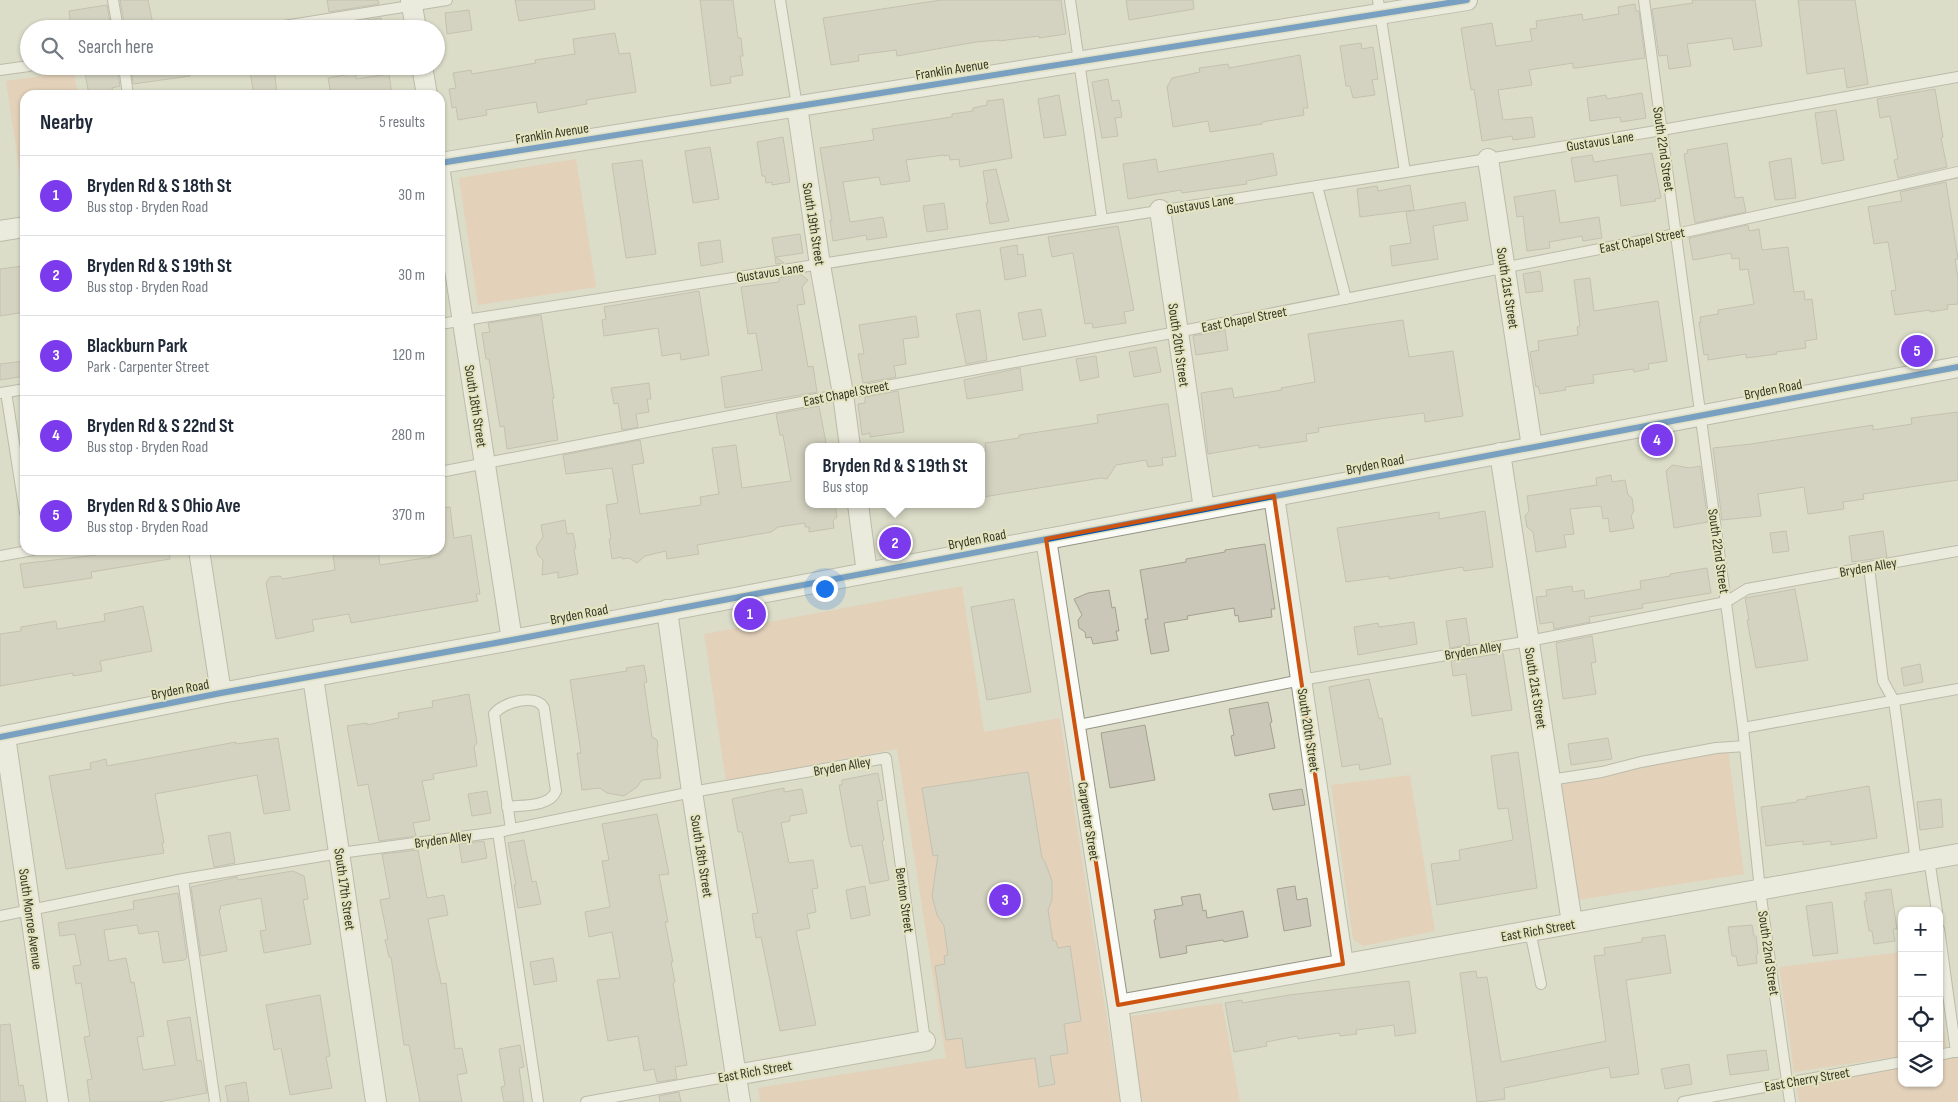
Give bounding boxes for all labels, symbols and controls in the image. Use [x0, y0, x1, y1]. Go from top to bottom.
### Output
search box [20, 20, 445, 75]
icon: search [38, 34, 66, 62]
text: Search here [78, 36, 154, 59]
street label: Franklin Avenue [914, 55, 990, 84]
street label: South 22nd Street [1649, 106, 1678, 192]
text: Nearby [40, 110, 93, 135]
text: 5 results [379, 113, 425, 132]
street label: Franklin Avenue [514, 119, 590, 148]
street label: Gustavus Lane [1565, 128, 1635, 155]
text: Bryden Rd & S 18th St [87, 175, 232, 198]
street label: South 19th Street [799, 182, 828, 267]
text: 1 [53, 186, 59, 205]
text: 30 m [398, 186, 425, 205]
street label: Gustavus Lane [1165, 191, 1235, 218]
text: Bus stop · Bryden Road [87, 198, 208, 217]
street label: East Chapel Street [1598, 224, 1686, 257]
street label: South 21st Street [1493, 246, 1522, 330]
text: Bryden Rd & S 19th St [87, 255, 232, 278]
street label: Gustavus Lane [735, 259, 805, 286]
text: 2 [52, 266, 60, 285]
text: 30 m [398, 266, 425, 285]
text: Bus stop · Bryden Road [87, 278, 208, 297]
street label: South 20th Street [1164, 302, 1193, 388]
street label: East Chapel Street [1200, 303, 1288, 336]
pin: 5 [1901, 332, 1933, 370]
text: Blackburn Park [87, 335, 188, 358]
text: 3 [52, 346, 60, 365]
text: 120 m [393, 346, 425, 365]
text: Park · Carpenter Street [87, 358, 209, 377]
street label: South 18th Street [461, 364, 490, 448]
street label: Bryden Road [1743, 376, 1804, 403]
street label: East Chapel Street [802, 377, 890, 410]
text: Bryden Rd & S 22nd St [87, 415, 234, 438]
pin: 4 [1641, 421, 1673, 459]
text: 4 [52, 426, 60, 445]
text: 280 m [391, 426, 425, 445]
text: Bus stop · Bryden Road [87, 438, 208, 457]
popup [805, 443, 985, 508]
street label: Bryden Road [1345, 451, 1406, 478]
text: Bryden Rd & S 19th St [823, 455, 967, 478]
text: Bus stop [823, 478, 868, 497]
text: Bryden Rd & S Ohio Ave [87, 495, 241, 518]
text: 5 [52, 506, 60, 525]
text: 370 m [392, 506, 425, 525]
street label: South 22nd Street [1704, 508, 1733, 594]
text: Bus stop · Bryden Road [87, 518, 208, 537]
pin: 2 [879, 524, 911, 562]
street label: Bryden Road [947, 526, 1008, 553]
street label: Bryden Alley [1838, 554, 1899, 581]
your location [812, 576, 838, 602]
pin: 1 [734, 595, 766, 633]
street label: Bryden Road [549, 601, 610, 628]
street label: Bryden Alley [1443, 637, 1504, 664]
street label: South 21st Street [1521, 646, 1550, 730]
street label: Bryden Road [150, 676, 211, 703]
street label: South 20th Street [1294, 687, 1323, 773]
street label: Bryden Alley [812, 753, 873, 780]
street label: Carpenter Street [1074, 781, 1103, 861]
street label: South 18th Street [687, 814, 716, 898]
street label: Bryden Alley [413, 827, 473, 852]
street label: South 17th Street [330, 847, 359, 931]
street label: Benton Street [892, 866, 917, 934]
street label: South Monroe Avenue [15, 867, 46, 971]
pin: 3 [989, 881, 1021, 919]
map controls [1898, 907, 1943, 1087]
button: + [1898, 907, 1943, 952]
street label: South 22nd Street [1754, 910, 1783, 996]
street label: East Rich Street [1500, 916, 1576, 945]
button: − [1898, 952, 1943, 997]
button: locate [1898, 997, 1943, 1042]
button: layers [1898, 1042, 1943, 1087]
street label: East Rich Street [717, 1057, 793, 1086]
street label: East Cherry Street [1763, 1064, 1851, 1095]

